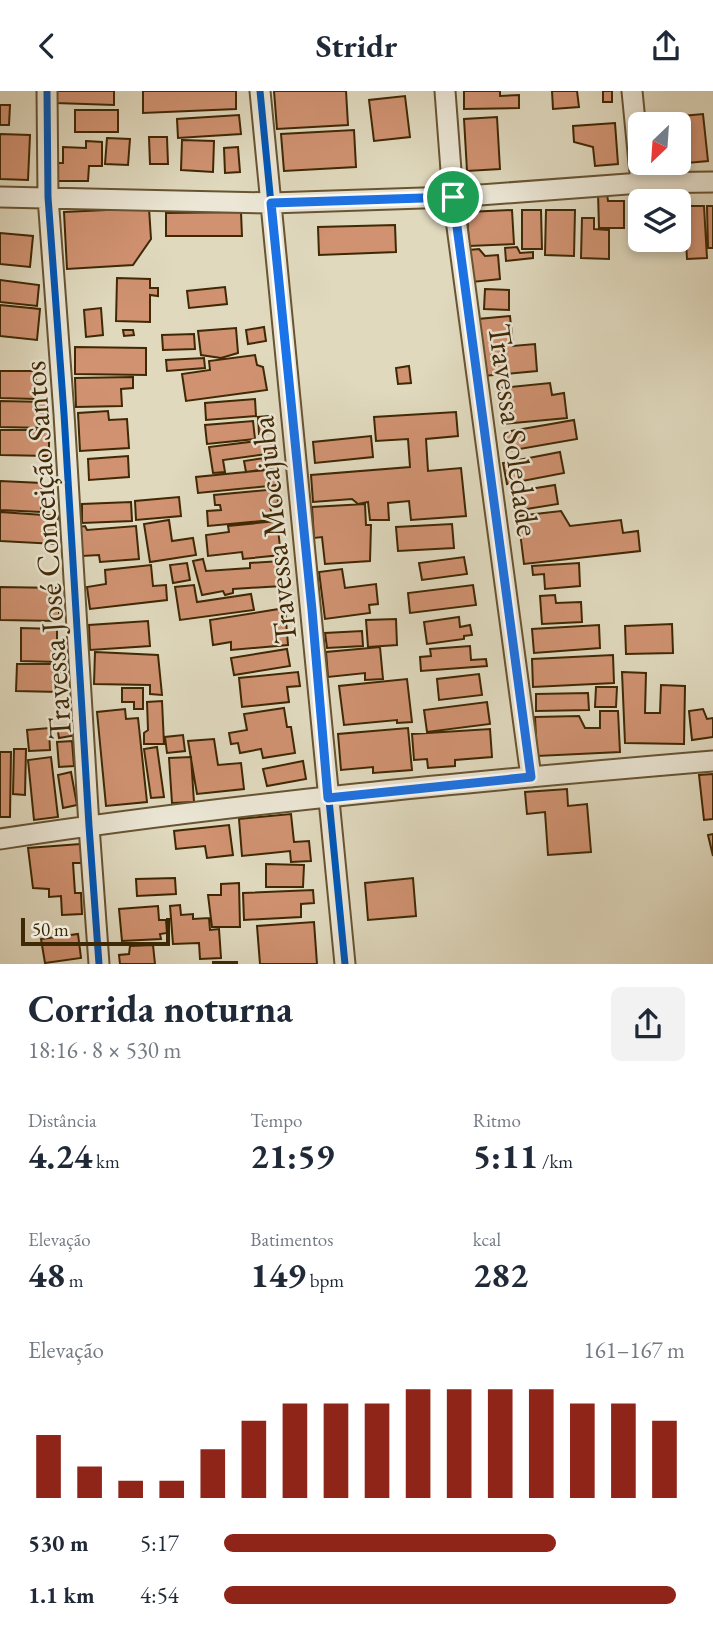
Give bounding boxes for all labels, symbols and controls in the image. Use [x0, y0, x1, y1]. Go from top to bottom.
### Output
text: Stridr [316, 25, 397, 67]
icon: back [28, 27, 66, 65]
icon: share [647, 27, 685, 65]
north arrow [628, 112, 691, 175]
map controls [628, 112, 691, 252]
pin [423, 167, 483, 227]
icon: arrive [434, 178, 472, 216]
button: layers [628, 189, 691, 252]
street label: Travessa Soledade [478, 321, 550, 539]
street label: Travessa José Conceição Santos [13, 359, 81, 741]
street label: Travessa Mocajuba [241, 414, 307, 646]
scale bar [21, 915, 170, 947]
text: 50 m [32, 917, 69, 942]
text: Corrida noturna [28, 984, 293, 1033]
button: share [611, 987, 685, 1061]
text: 18:16 · 8 × 530 m [28, 1035, 181, 1065]
text: Distância [28, 1108, 97, 1133]
text: Tempo [250, 1108, 303, 1133]
text: Ritmo [473, 1108, 521, 1133]
text: 4.24 [28, 1133, 92, 1178]
text: 21:59 [250, 1133, 334, 1178]
text: 5:11 [473, 1133, 538, 1178]
text: km [92, 1149, 120, 1174]
text: /km [538, 1149, 573, 1174]
text: Elevação [28, 1227, 91, 1252]
text: Batimentos [250, 1227, 333, 1252]
text: kcal [473, 1227, 501, 1252]
text: 48 [28, 1252, 65, 1297]
text: 149 [250, 1252, 306, 1297]
text: 282 [473, 1252, 528, 1297]
text: m [65, 1268, 84, 1293]
text: bpm [306, 1268, 344, 1293]
text: Elevação [28, 1335, 104, 1365]
text: 161–167 m [584, 1335, 685, 1365]
text: 530 m [28, 1528, 89, 1558]
text: 5:17 [140, 1528, 179, 1558]
text: 1.1 km [28, 1580, 95, 1610]
text: 4:54 [140, 1580, 179, 1610]

